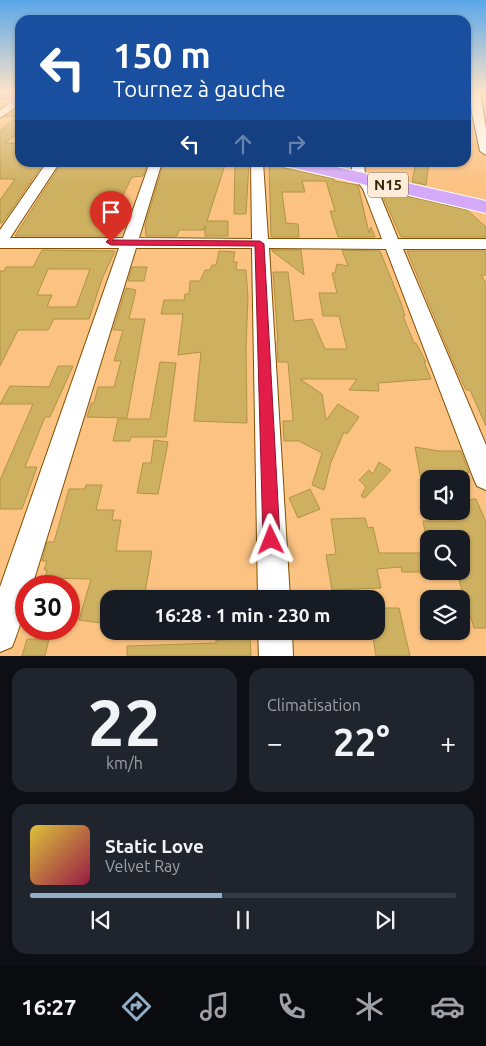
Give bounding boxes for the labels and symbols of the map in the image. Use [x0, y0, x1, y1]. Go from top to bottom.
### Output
road number: N15 [368, 172, 408, 198]
pin [90, 191, 132, 242]
position arrow [244, 513, 296, 565]
speed limit sign: 30 [15, 575, 80, 640]

